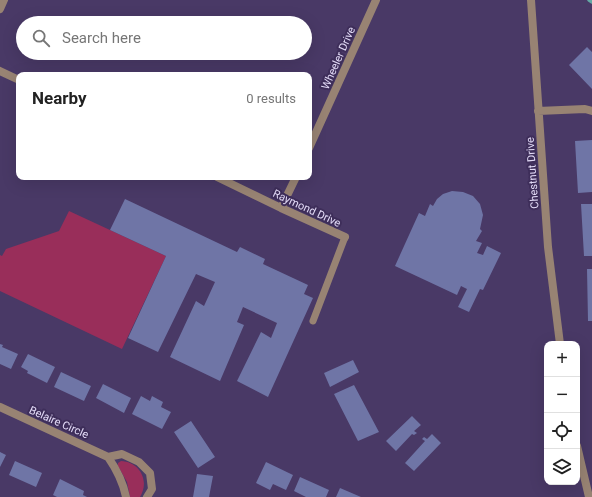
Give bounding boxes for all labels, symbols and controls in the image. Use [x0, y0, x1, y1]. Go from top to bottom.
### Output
search box [16, 16, 312, 60]
street label: Wheeler Drive [319, 25, 358, 92]
icon: search [30, 27, 52, 49]
text: Search here [62, 29, 141, 47]
text: Nearby [32, 88, 87, 108]
text: 0 results [246, 91, 296, 106]
street label: Chestnut Drive [524, 137, 541, 209]
street label: Raymond Drive [271, 187, 343, 230]
map controls [544, 341, 580, 485]
button: + [544, 341, 580, 377]
button: − [544, 377, 580, 413]
street label: Belaire Circle [27, 404, 91, 441]
button: locate [544, 413, 580, 449]
button: layers [544, 449, 580, 485]

